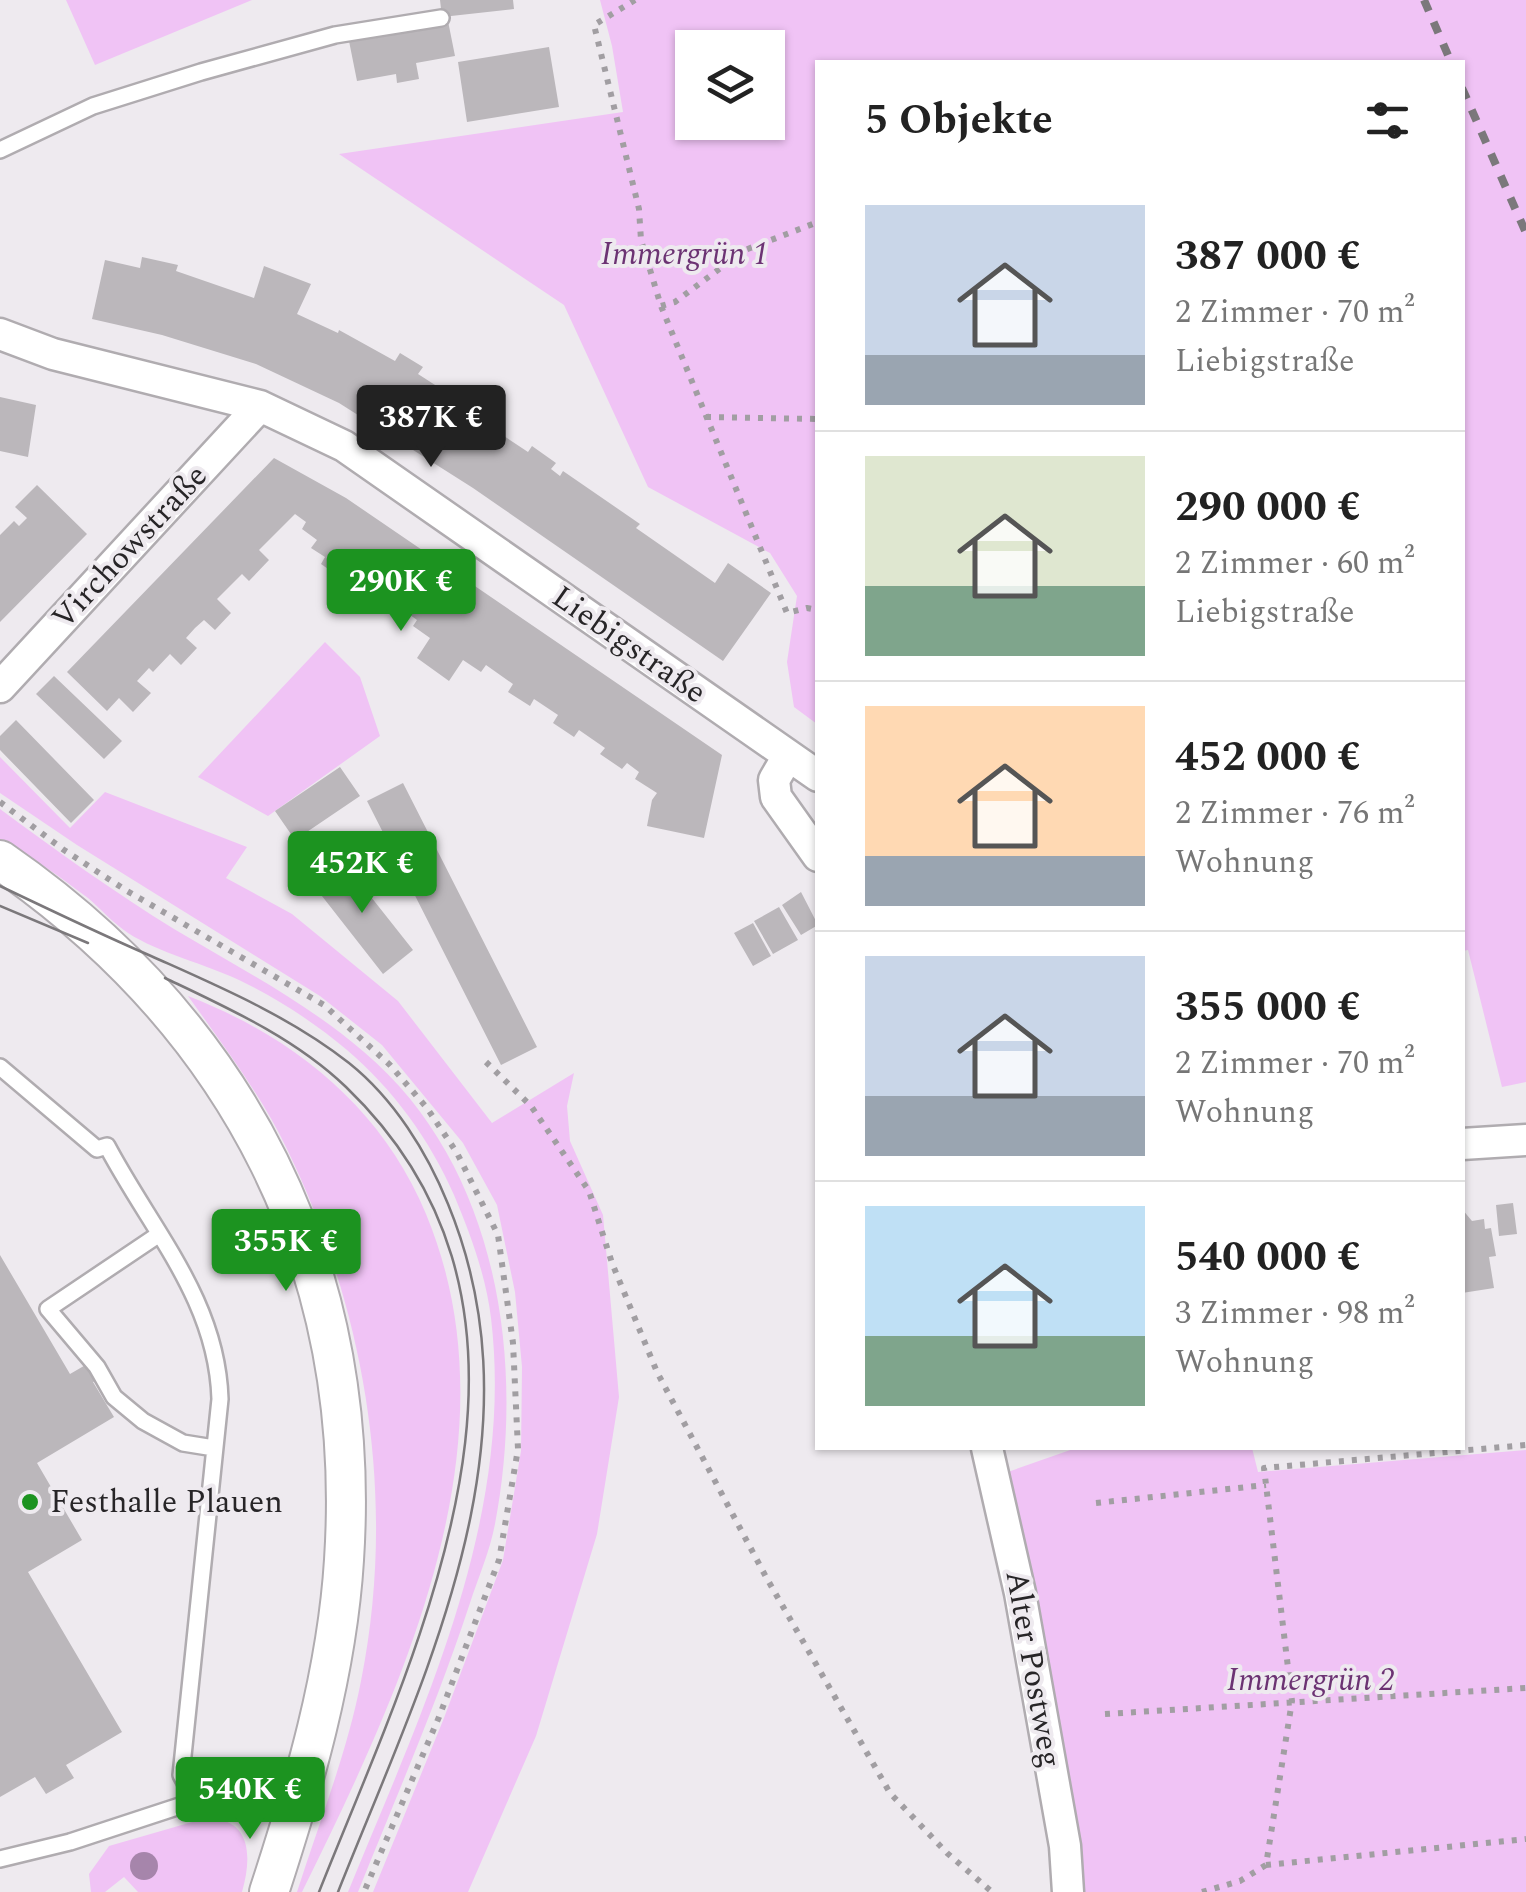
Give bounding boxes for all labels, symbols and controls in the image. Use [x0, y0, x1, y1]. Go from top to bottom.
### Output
map controls [675, 30, 785, 140]
button: layers [675, 30, 785, 140]
text: 5 Objekte [865, 89, 1053, 152]
icon: filters [1360, 93, 1415, 148]
text: 387 000 € [1175, 225, 1361, 288]
park label: Immergrün 1 [601, 230, 769, 279]
icon: home [945, 245, 1065, 365]
text: 2 Zimmer · 70 m² [1175, 288, 1415, 337]
text: Liebigstraße [1175, 337, 1354, 386]
pin: 387K € [350, 385, 512, 470]
text: 387K € [379, 393, 483, 442]
street label: Virchowstraße [40, 453, 220, 641]
text: 290 000 € [1175, 476, 1361, 539]
icon: home [945, 496, 1065, 616]
text: 2 Zimmer · 60 m² [1175, 539, 1415, 588]
pin: 290K € [320, 549, 482, 634]
text: 290K € [349, 557, 453, 606]
street label: Liebigstraße [541, 573, 717, 717]
text: Liebigstraße [1175, 588, 1354, 637]
text: 452 000 € [1175, 726, 1361, 789]
icon: home [945, 746, 1065, 866]
text: 2 Zimmer · 76 m² [1175, 789, 1415, 838]
pin: 452K € [281, 831, 443, 916]
text: Wohnung [1175, 838, 1314, 887]
text: 452K € [310, 839, 414, 888]
text: 355 000 € [1175, 976, 1361, 1039]
icon: home [945, 996, 1065, 1116]
text: 2 Zimmer · 70 m² [1175, 1039, 1415, 1088]
text: Wohnung [1175, 1088, 1314, 1137]
pin: 355K € [205, 1209, 367, 1294]
text: 355K € [234, 1217, 338, 1266]
text: 540 000 € [1175, 1226, 1361, 1289]
icon: home [945, 1246, 1065, 1366]
text: 3 Zimmer · 98 m² [1175, 1289, 1415, 1338]
text: Wohnung [1175, 1338, 1314, 1387]
place label: Festhalle Plauen [50, 1478, 283, 1527]
marker: Festhalle Plauen [19, 1491, 41, 1513]
street label: Alter Postweg [992, 1566, 1074, 1772]
park label: Immergrün 2 [1227, 1656, 1395, 1705]
pin: 540K € [169, 1757, 331, 1842]
text: 540K € [198, 1765, 302, 1814]

